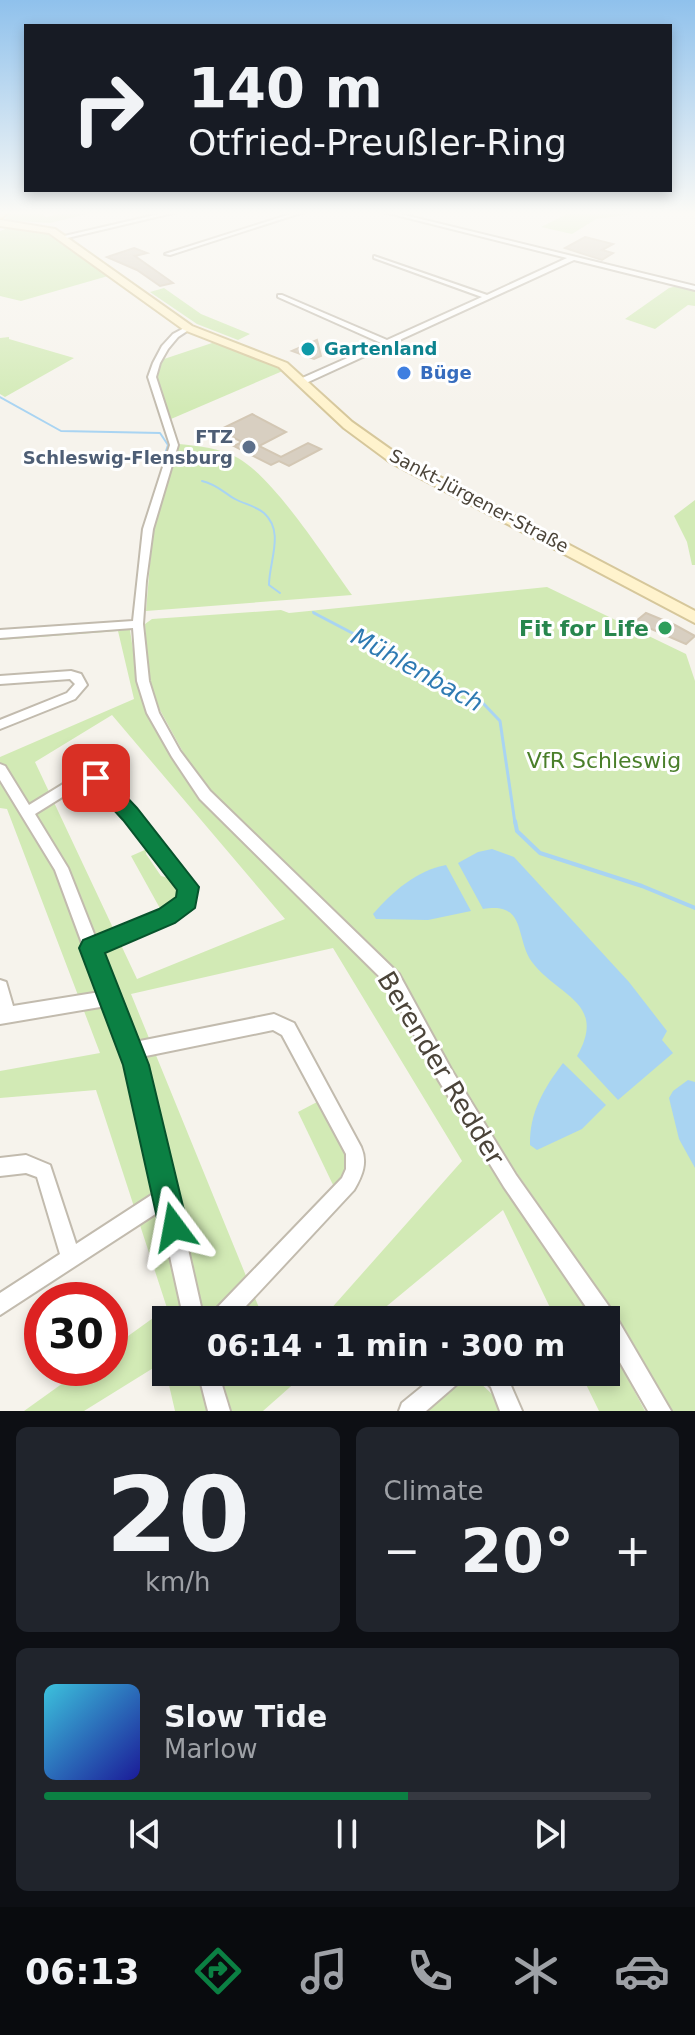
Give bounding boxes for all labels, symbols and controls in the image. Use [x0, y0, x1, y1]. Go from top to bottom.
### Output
text: 140 m [188, 55, 383, 120]
icon: right [56, 56, 160, 160]
text: Otfried-Preußler-Ring [188, 122, 567, 163]
place label: Gartenland [324, 338, 437, 359]
marker: Gartenland [299, 340, 317, 358]
place label: Büge [420, 362, 472, 383]
marker: Büge [395, 364, 413, 382]
place label: FTZ Schleswig-Flensburg [23, 426, 233, 468]
marker: FTZ Schleswig-Flensburg [240, 438, 258, 456]
street label: Sankt-Jürgener-Straße [386, 444, 572, 557]
place label: Fit for Life [519, 616, 649, 641]
marker: Fit for Life [656, 619, 674, 637]
water label: Mühlenbach [346, 622, 488, 718]
pin [62, 744, 130, 812]
park label: VfR Schleswig [527, 748, 681, 773]
icon: arrive [74, 756, 118, 800]
street label: Berender Redder [371, 966, 511, 1170]
position arrow [132, 1185, 216, 1269]
speed limit sign: 30 [24, 1282, 128, 1386]
text: 06:14 · 1 min · 300 m [207, 1328, 565, 1363]
text: 20 [105, 1454, 250, 1576]
text: Climate [384, 1476, 484, 1506]
text: 20° [461, 1516, 574, 1586]
text: − [384, 1525, 420, 1576]
text: + [614, 1525, 651, 1576]
text: km/h [145, 1567, 211, 1597]
text: Slow Tide [164, 1699, 327, 1734]
text: Marlow [164, 1734, 257, 1764]
icon: previous [123, 1812, 167, 1856]
icon: pause [325, 1812, 369, 1856]
icon: next [528, 1812, 572, 1856]
icon: directions [190, 1943, 246, 1999]
icon: music [296, 1943, 352, 1999]
icon: phone [402, 1943, 458, 1999]
icon: climate [508, 1943, 564, 1999]
icon: car [614, 1943, 670, 1999]
text: 06:13 [25, 1951, 140, 1992]

